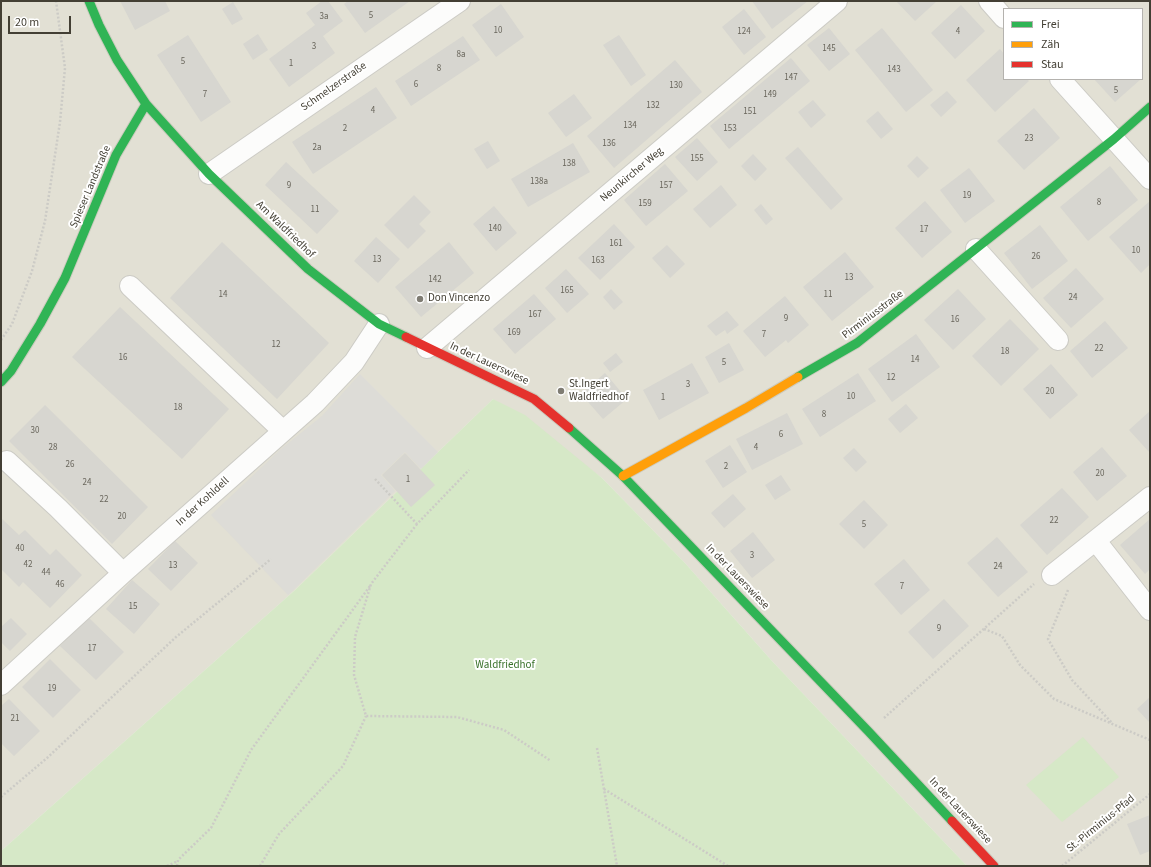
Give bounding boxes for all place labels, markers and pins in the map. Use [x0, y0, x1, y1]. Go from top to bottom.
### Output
place label: Don Vincenzo [428, 292, 490, 306]
marker: Don Vincenzo [415, 294, 425, 304]
place label: St.Ingert Waldfriedhof [569, 378, 628, 404]
marker: St.Ingert Waldfriedhof [556, 386, 566, 396]

